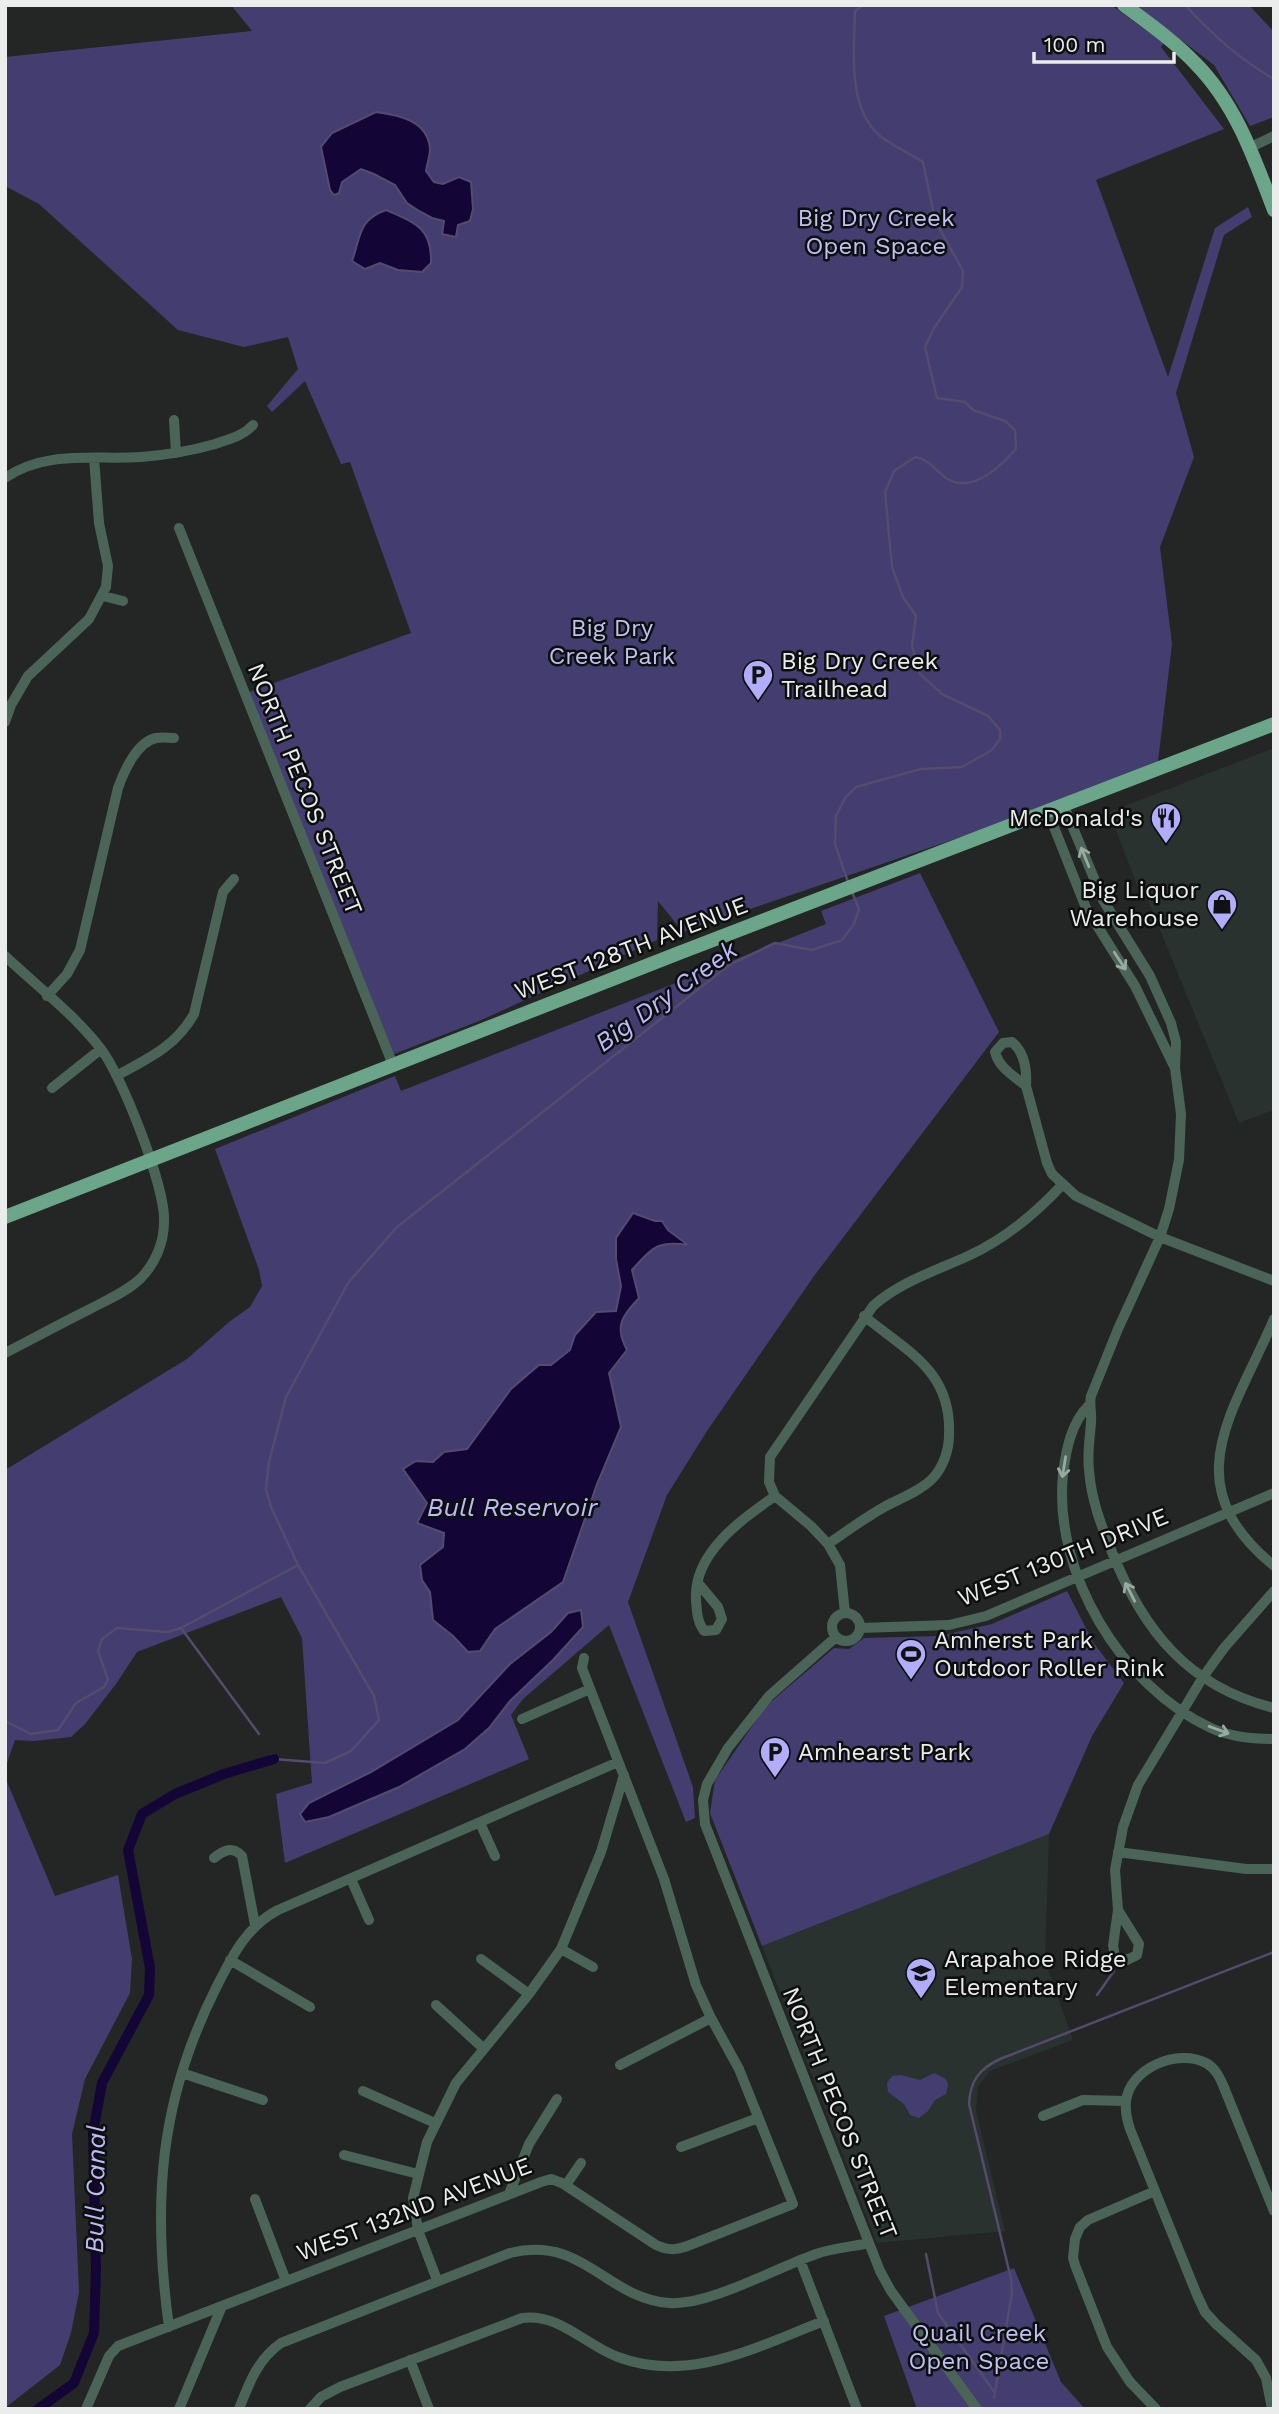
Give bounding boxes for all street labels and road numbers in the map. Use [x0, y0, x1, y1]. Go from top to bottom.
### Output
street label: NORTH PECOS STREET [242, 659, 368, 919]
street label: WEST 128TH AVENUE [511, 891, 751, 1005]
street label: WEST 130TH DRIVE [954, 1502, 1172, 1612]
street label: NORTH PECOS STREET [777, 1983, 903, 2243]
street label: WEST 132ND AVENUE [293, 2151, 535, 2267]

